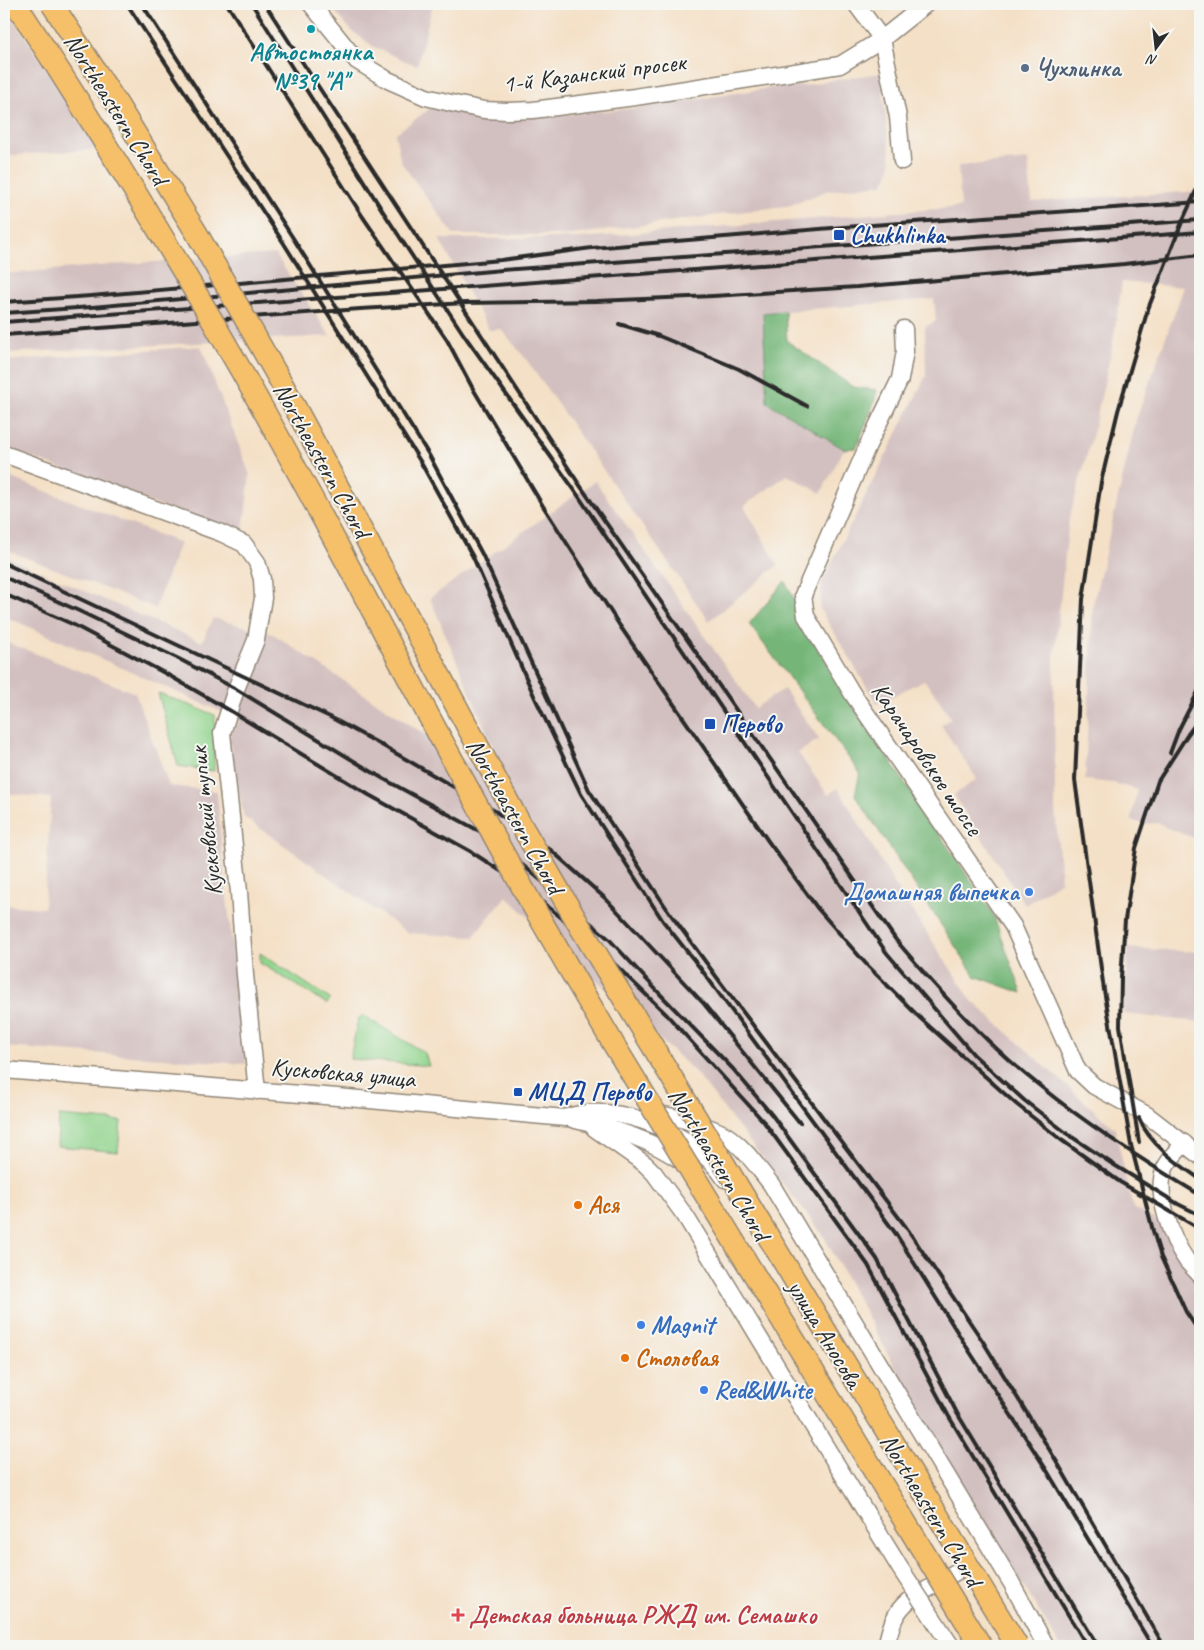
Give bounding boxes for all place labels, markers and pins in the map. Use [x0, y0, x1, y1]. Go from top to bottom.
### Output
marker: Автостоянка №39 "А" [305, 23, 317, 35]
place label: Автостоянка №39 "А" [250, 36, 374, 97]
place label: Чухлинка [1035, 52, 1123, 84]
marker: Чухлинка [1019, 62, 1031, 74]
place label: Chukhlinka [850, 219, 947, 251]
marker: Chukhlinka [832, 228, 846, 242]
place label: Перово [721, 708, 783, 740]
marker: Перово [703, 717, 717, 731]
place label: Домашняя выпечка [844, 876, 1021, 908]
marker: Домашняя выпечка [1023, 886, 1035, 898]
place label: МЦД Перово [528, 1076, 653, 1108]
marker: МЦД Перово [512, 1086, 524, 1098]
place label: Ася [588, 1189, 621, 1221]
marker: Ася [572, 1199, 584, 1211]
place label: Magnit [651, 1309, 718, 1341]
marker: Magnit [635, 1319, 647, 1331]
place label: Столовая [635, 1342, 720, 1374]
marker: Столовая [619, 1352, 631, 1364]
place label: Red&White [714, 1374, 814, 1406]
marker: Red&White [698, 1384, 710, 1396]
place label: Детская больница РЖД им. Семашко [469, 1599, 818, 1631]
marker: Детская больница РЖД им. Семашко [451, 1608, 465, 1622]

